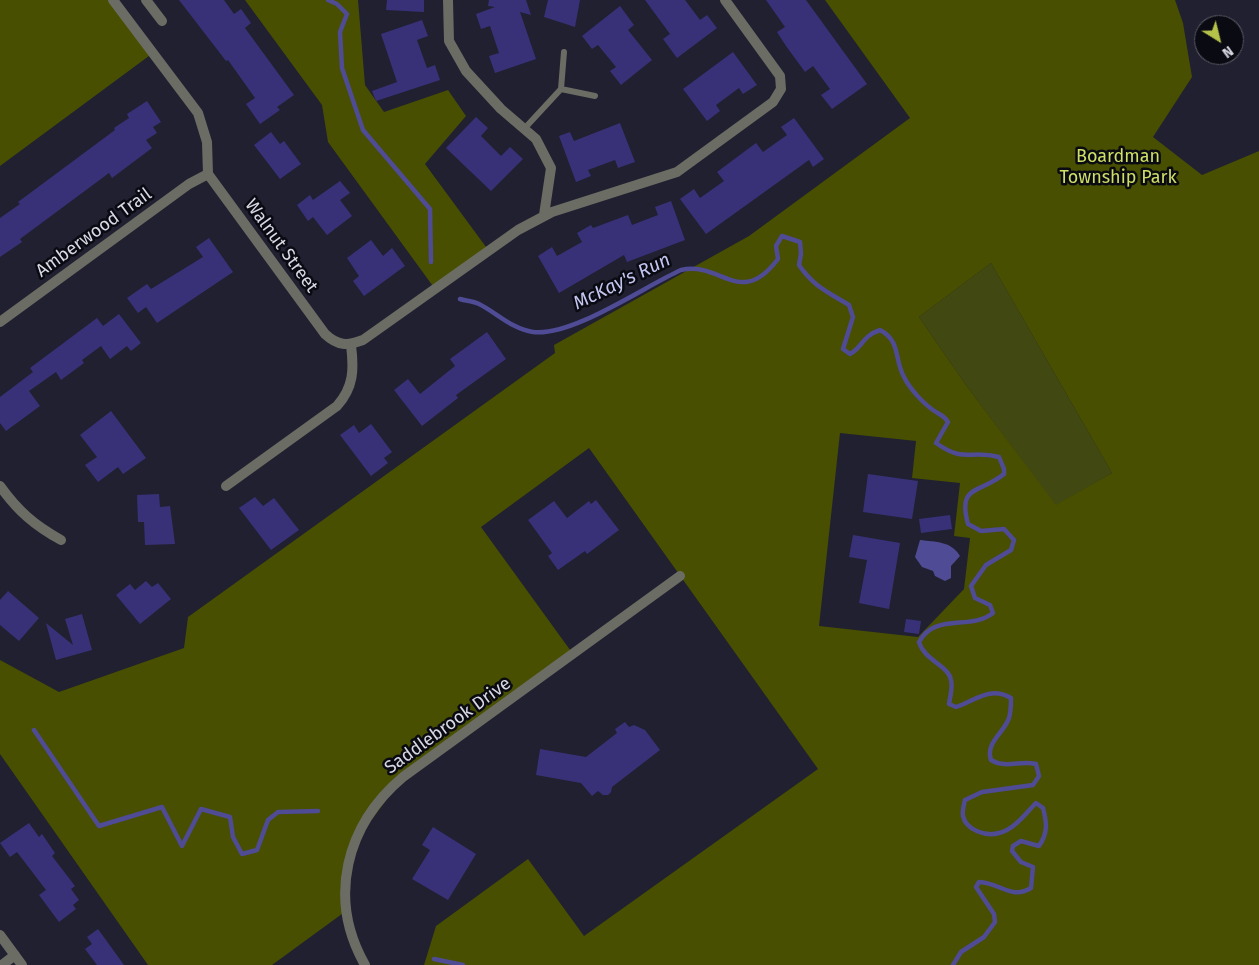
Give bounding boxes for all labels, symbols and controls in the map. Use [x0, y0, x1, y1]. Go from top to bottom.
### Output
north arrow [1194, 15, 1244, 65]
text: N [1219, 42, 1236, 61]
park label: Boardman Township Park [1059, 146, 1177, 188]
street label: Amberwood Trail [32, 184, 156, 282]
street label: Walnut Street [240, 195, 322, 297]
water label: McKay's Run [570, 249, 674, 315]
street label: Saddlebrook Drive [381, 673, 515, 779]

